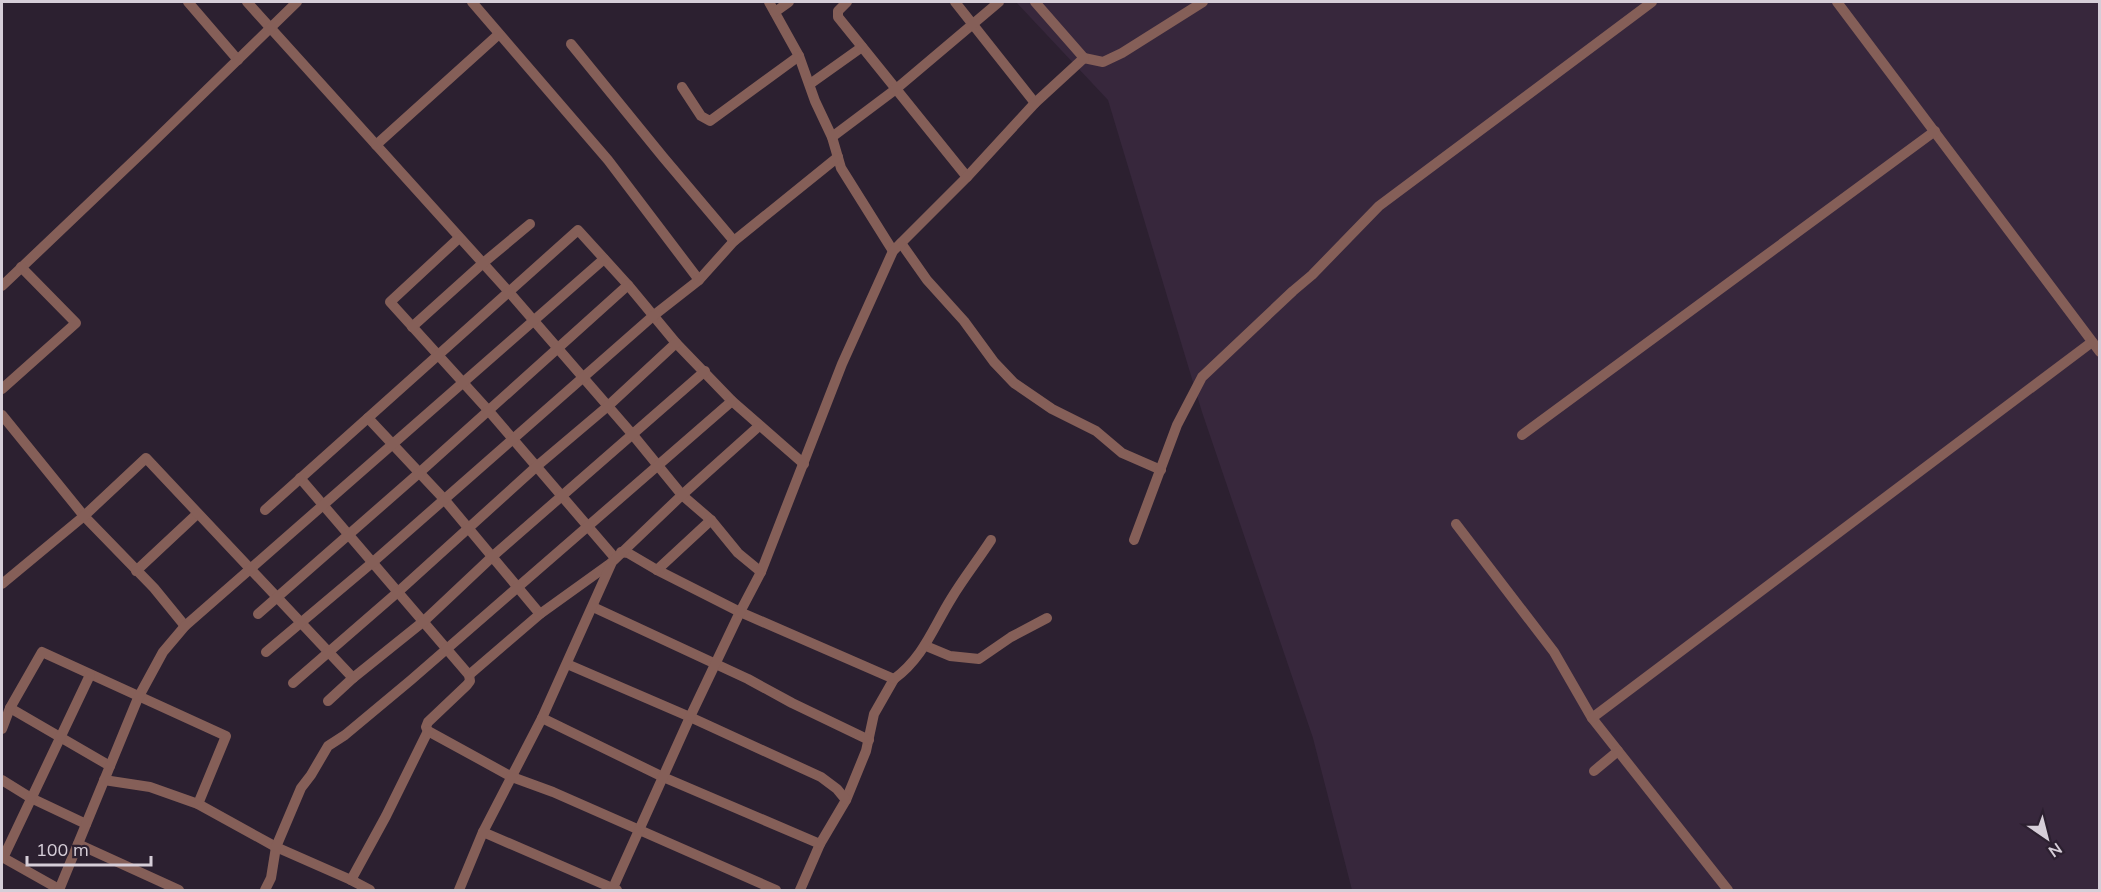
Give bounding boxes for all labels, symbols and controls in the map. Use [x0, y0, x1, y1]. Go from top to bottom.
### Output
north arrow [2017, 808, 2077, 868]
scale bar [27, 829, 152, 867]
text: 100 m [36, 838, 89, 861]
text: N [2045, 839, 2066, 862]

